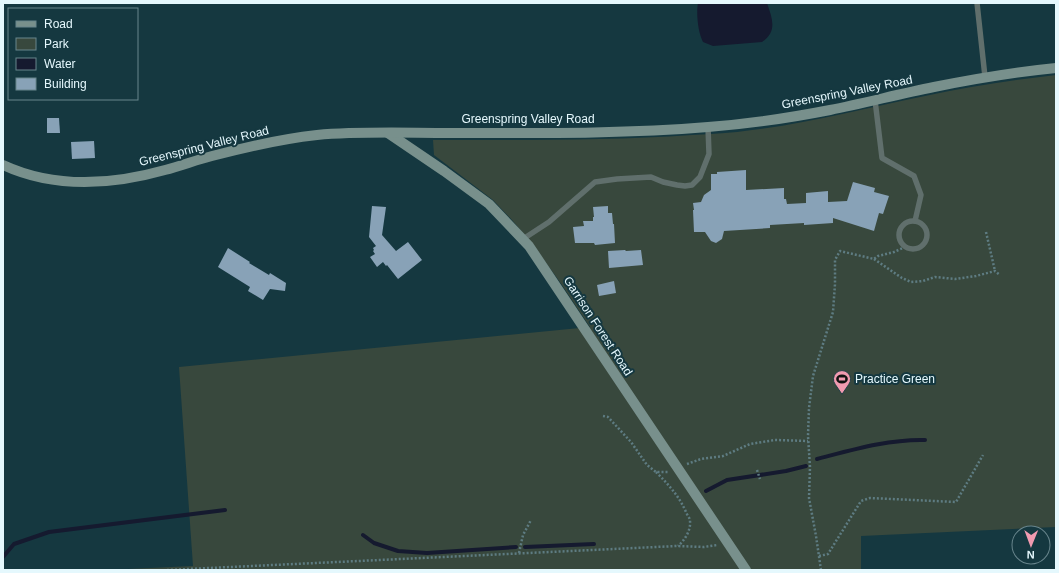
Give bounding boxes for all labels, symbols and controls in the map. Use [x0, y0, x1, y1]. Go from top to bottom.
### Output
legend [8, 8, 138, 100]
text: Road [44, 17, 73, 31]
text: Park [44, 37, 70, 51]
text: Water [44, 57, 76, 71]
street label: Greenspring Valley Road [780, 72, 914, 112]
text: Building [44, 77, 87, 91]
street label: Greenspring Valley Road [461, 112, 595, 126]
street label: Greenspring Valley Road [138, 123, 270, 169]
street label: Garrison Forest Road [561, 274, 635, 378]
sports icon: Practice Green [832, 369, 852, 394]
place label: Practice Green [855, 372, 935, 386]
north arrow [1011, 525, 1051, 565]
text: N [1027, 549, 1035, 561]

